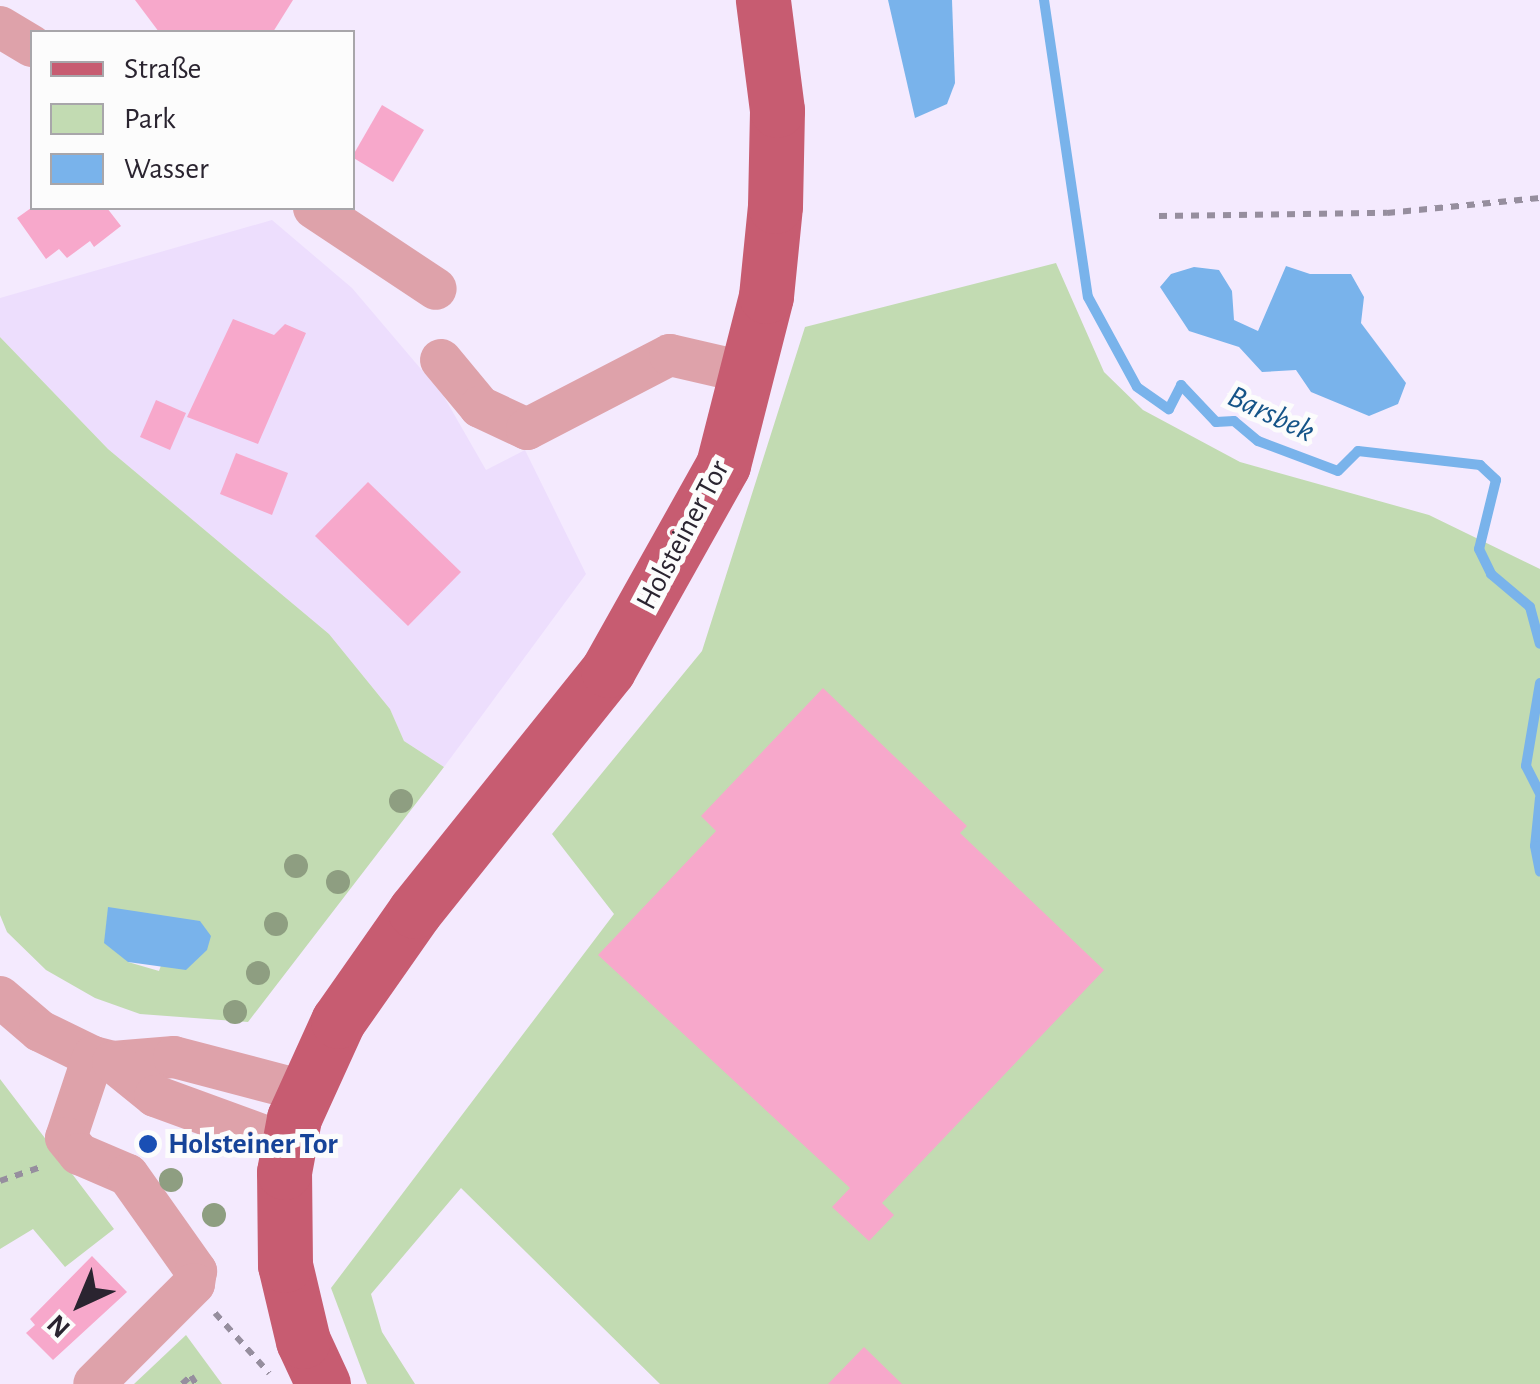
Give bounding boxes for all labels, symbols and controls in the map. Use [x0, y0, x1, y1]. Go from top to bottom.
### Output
legend [30, 30, 355, 210]
text: Straße [124, 54, 201, 84]
text: Park [124, 104, 176, 134]
text: Wasser [124, 154, 209, 184]
water label: Barsbek [1221, 377, 1321, 451]
street label: Holsteiner Tor [629, 454, 737, 616]
place label: Holsteiner Tor [168, 1126, 338, 1162]
marker: Holsteiner Tor [137, 1133, 159, 1155]
north arrow [30, 1254, 130, 1354]
text: N [42, 1309, 76, 1342]

